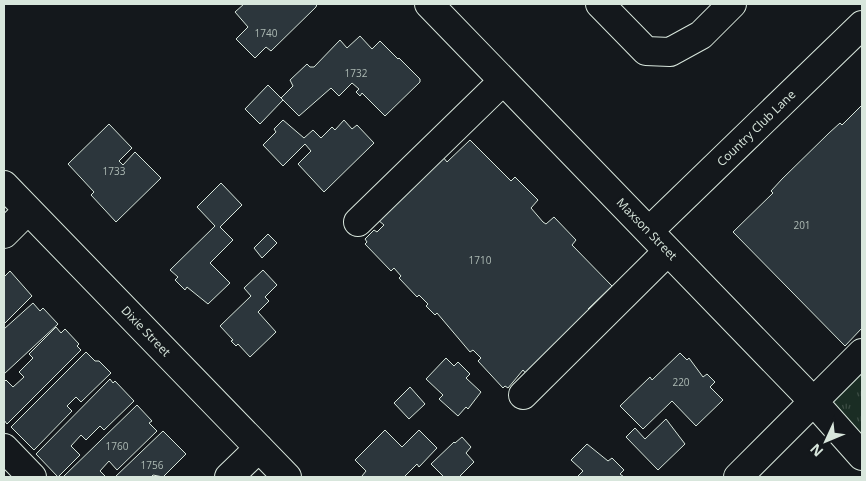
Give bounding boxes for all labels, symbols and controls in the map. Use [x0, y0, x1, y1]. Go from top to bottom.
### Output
house number: 1740 [255, 26, 278, 40]
house number: 1732 [345, 66, 368, 80]
street label: Country Club Lane [713, 86, 799, 170]
house number: 1733 [103, 164, 126, 178]
street label: Maxson Street [613, 194, 681, 264]
house number: 201 [793, 218, 811, 232]
house number: 1710 [469, 253, 492, 267]
street label: Dixie Street [118, 302, 174, 360]
house number: 220 [672, 375, 690, 389]
north arrow [801, 416, 851, 466]
house number: 1760 [106, 439, 129, 453]
text: N [805, 440, 827, 461]
house number: 1756 [141, 458, 164, 472]

